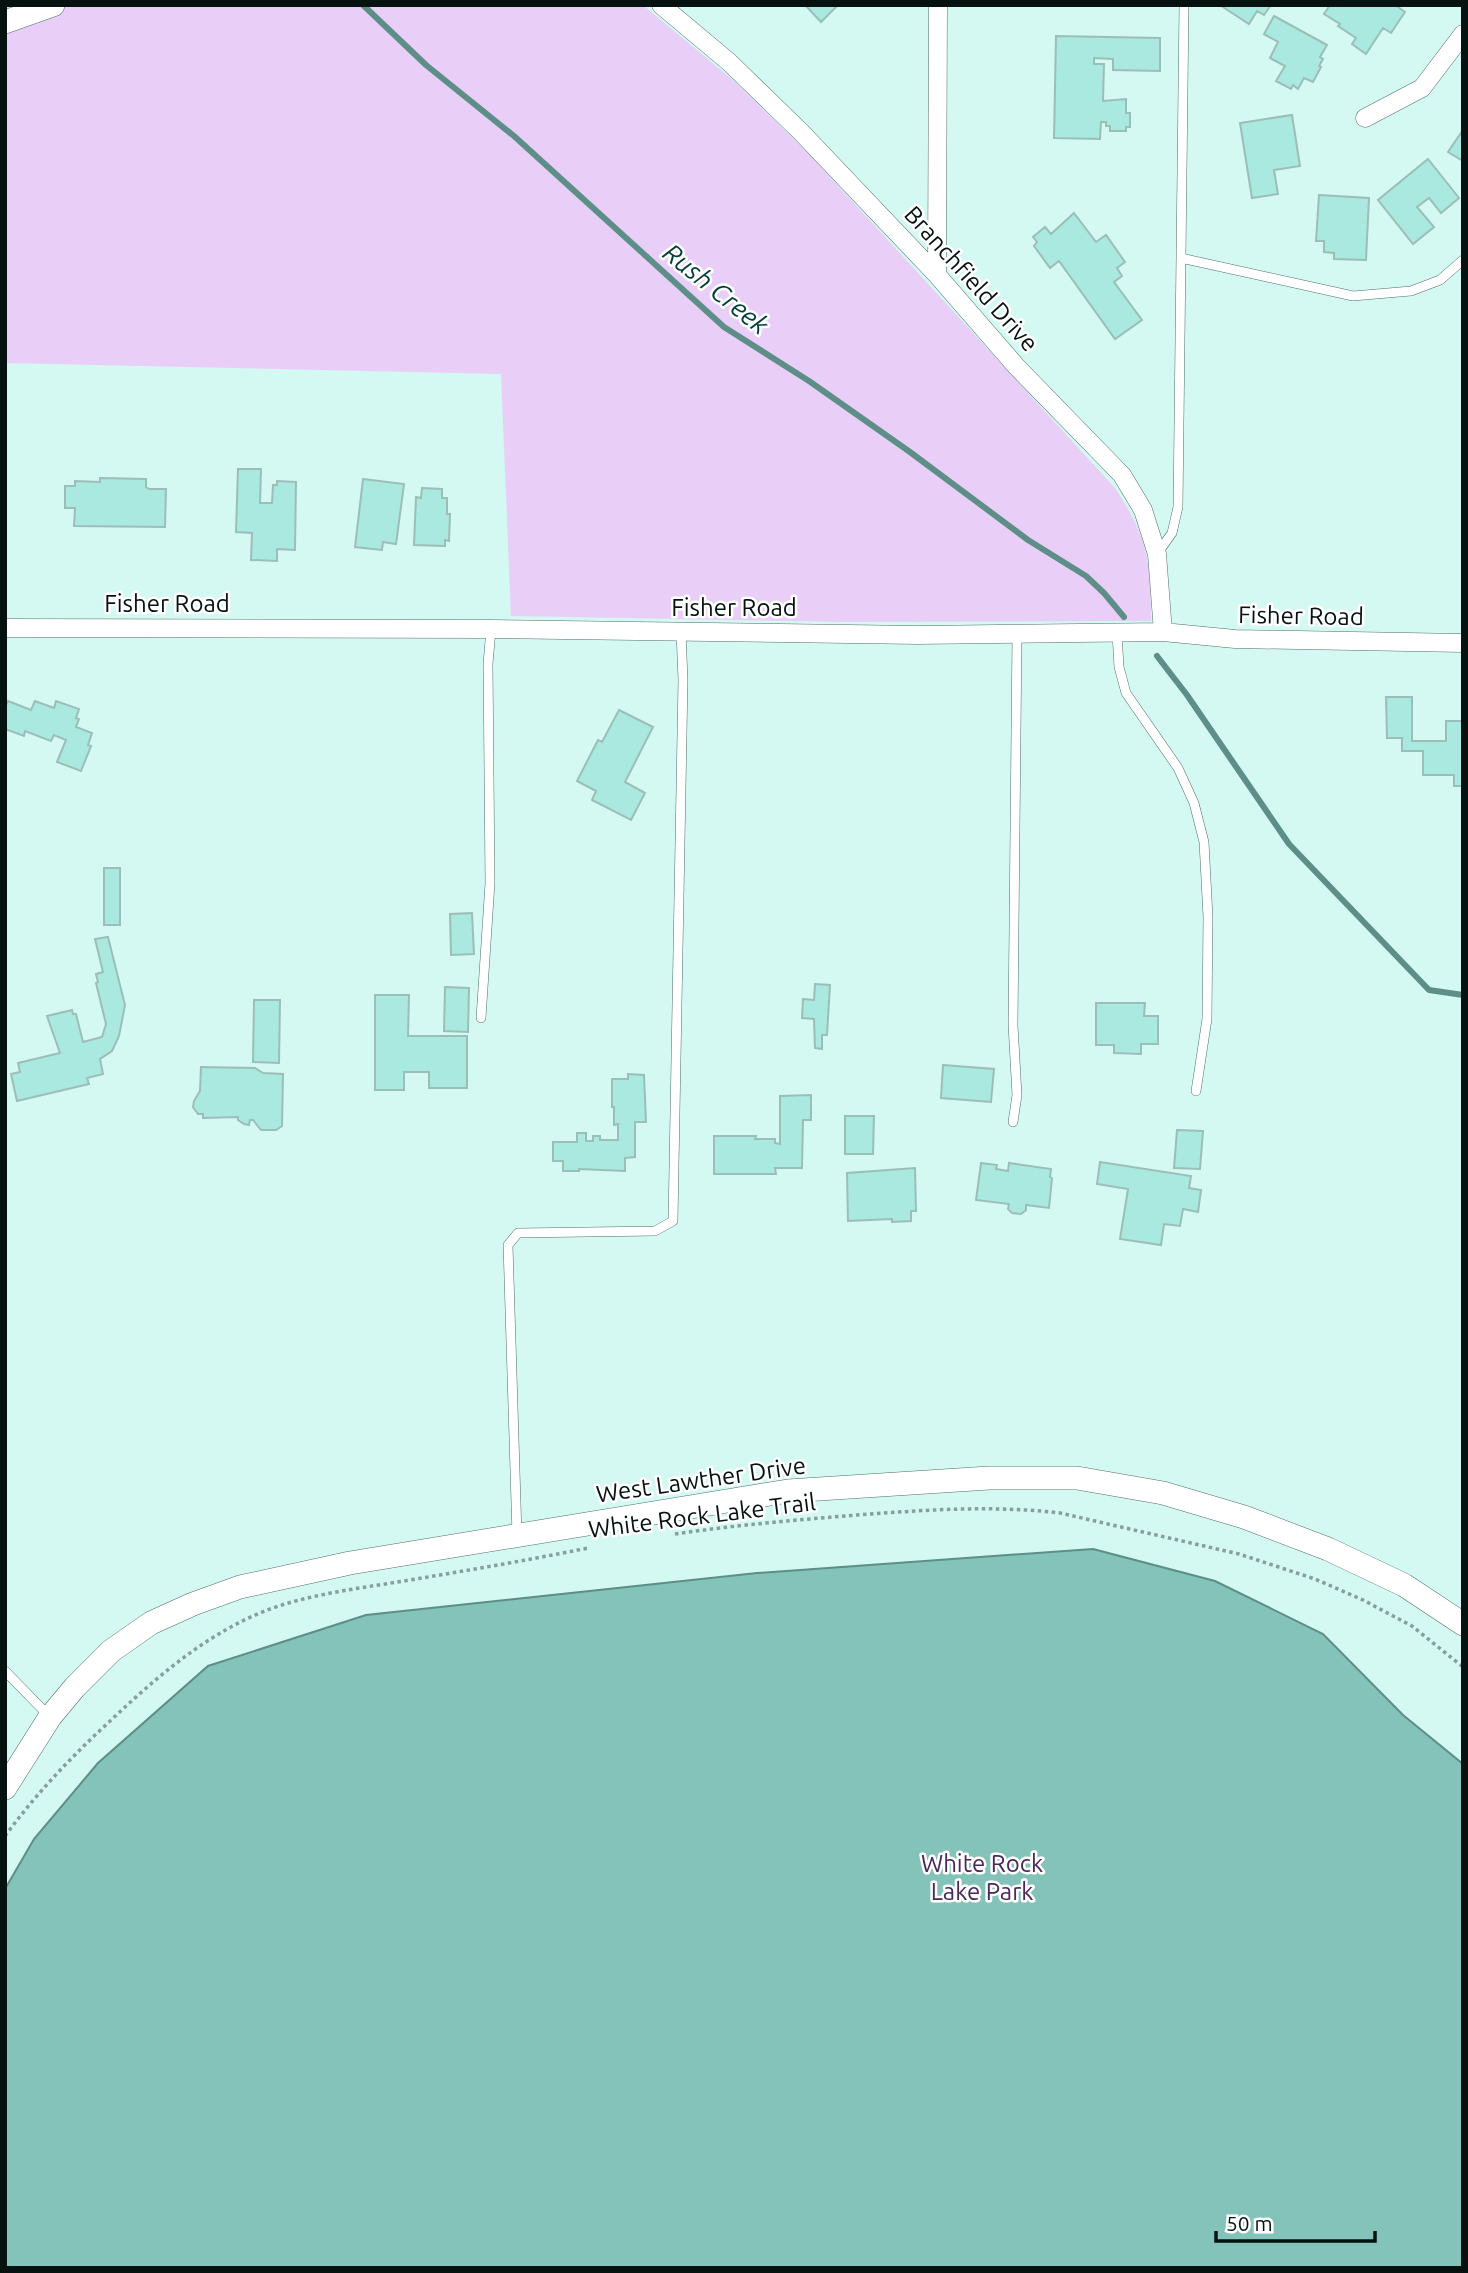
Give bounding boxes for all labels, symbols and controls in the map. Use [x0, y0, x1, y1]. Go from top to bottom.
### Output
street label: Branchfield Drive [899, 201, 1044, 357]
water label: Rush Creek [658, 237, 775, 340]
street label: Fisher Road [104, 590, 230, 617]
street label: Fisher Road [671, 594, 797, 621]
street label: Fisher Road [1238, 601, 1364, 630]
street label: West Lawther Drive [594, 1451, 807, 1508]
street label: White Rock Lake Trail [587, 1488, 817, 1543]
park label: White Rock Lake Park [921, 1850, 1043, 1905]
scale bar [1216, 2200, 1375, 2244]
text: 50 m [1226, 2211, 1273, 2235]

